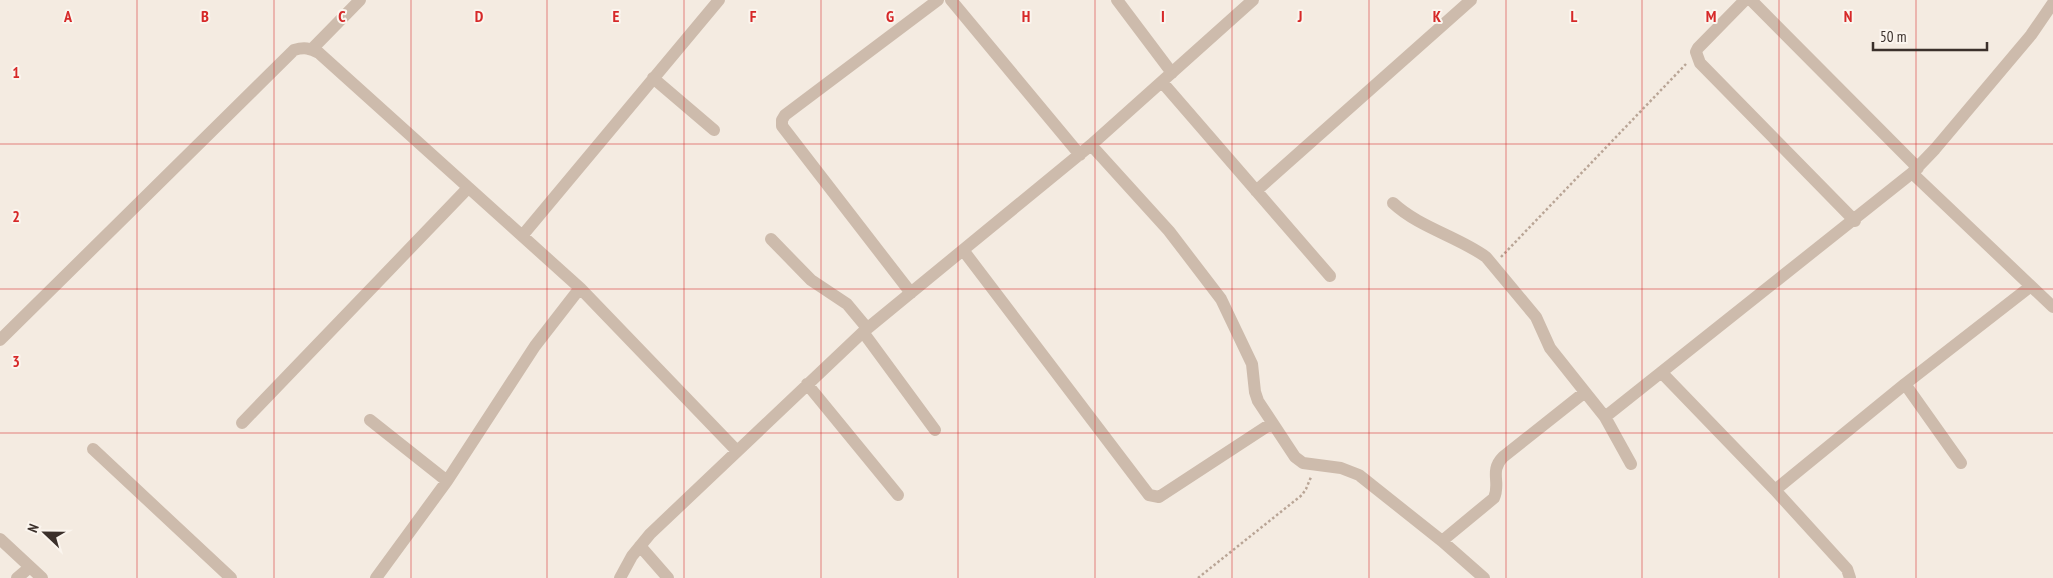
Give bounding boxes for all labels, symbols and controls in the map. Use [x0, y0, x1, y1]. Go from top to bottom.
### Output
text: A [63, 6, 73, 26]
text: B [201, 6, 209, 26]
text: C [338, 6, 346, 26]
text: D [475, 6, 484, 26]
text: E [613, 6, 620, 26]
text: F [750, 6, 757, 26]
text: G [886, 6, 894, 26]
text: H [1022, 6, 1030, 26]
text: I [1161, 6, 1165, 26]
text: J [1297, 6, 1302, 26]
text: K [1433, 6, 1442, 26]
text: L [1571, 6, 1578, 26]
text: M [1706, 6, 1716, 26]
text: N [1844, 6, 1852, 26]
scale bar [1873, 20, 1987, 52]
text: 50 m [1880, 27, 1906, 46]
text: 1 [12, 62, 20, 82]
text: 2 [12, 206, 20, 226]
text: 3 [12, 351, 20, 371]
north arrow [20, 508, 70, 558]
text: N [23, 521, 43, 535]

